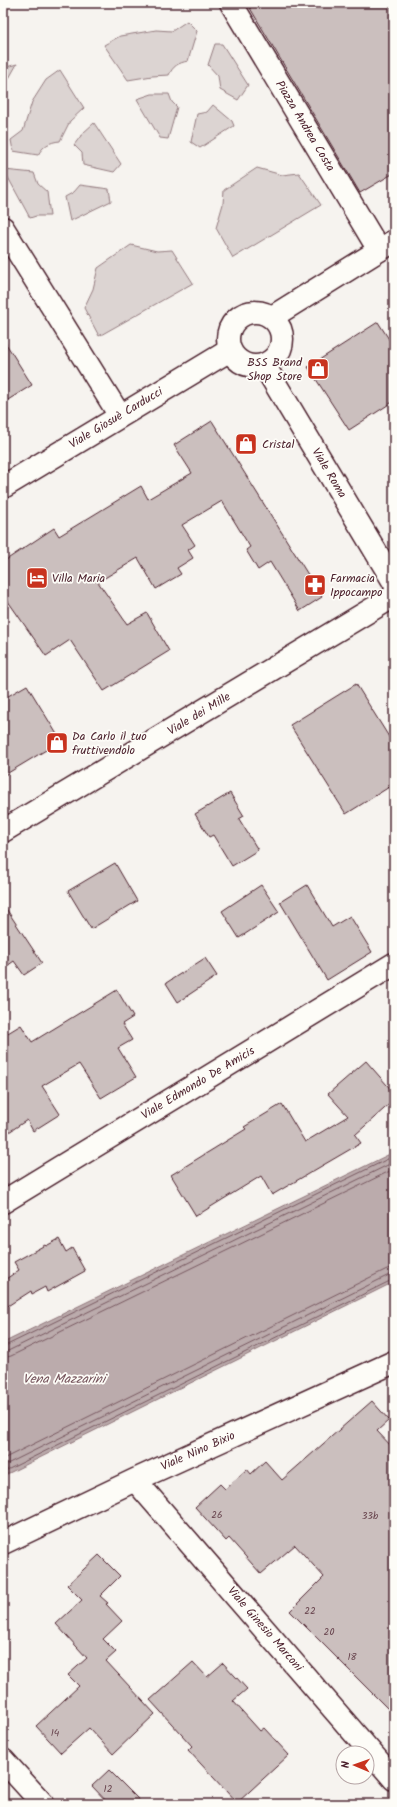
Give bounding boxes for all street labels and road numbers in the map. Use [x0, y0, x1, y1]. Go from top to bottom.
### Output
street label: Piazza Andrea Costa [270, 77, 340, 176]
street label: Viale Giosuè Carducci [65, 382, 168, 454]
street label: Viale Roma [307, 444, 352, 502]
street label: Viale dei Mille [164, 687, 235, 740]
street label: Viale Edmondo De Amicis [138, 1041, 258, 1125]
street label: Viale Nino Bixio [158, 1426, 238, 1476]
street label: Viale Ginesio Marconi [223, 1582, 308, 1677]

